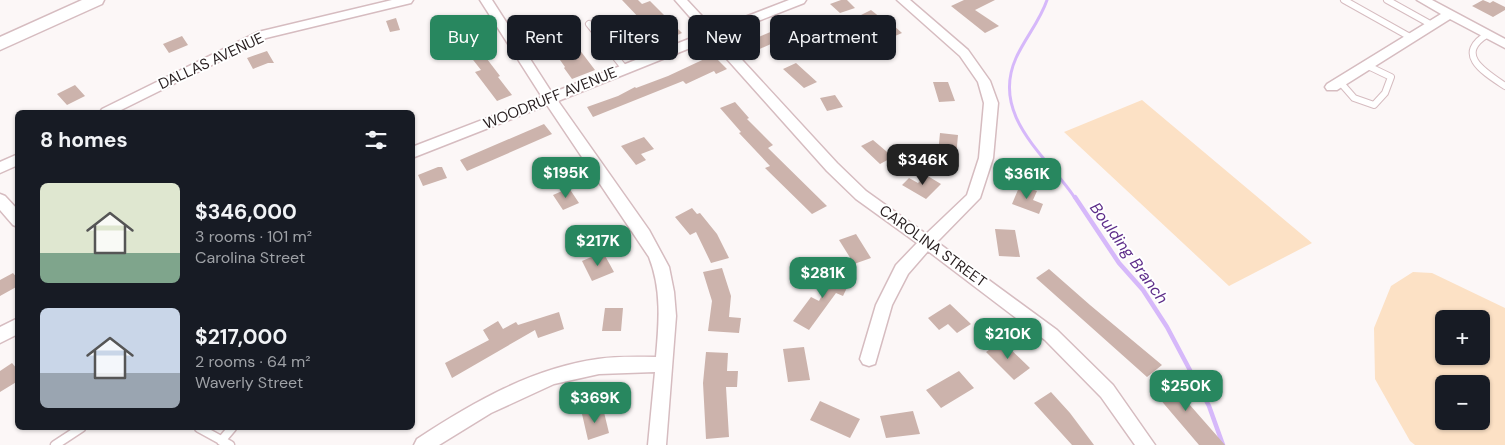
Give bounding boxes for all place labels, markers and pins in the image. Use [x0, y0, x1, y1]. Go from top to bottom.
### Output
pin: $346K [888, 144, 958, 186]
pin: $195K [531, 156, 601, 199]
pin: $361K [992, 158, 1062, 200]
pin: $217K [563, 224, 633, 267]
pin: $281K [788, 256, 858, 299]
pin: $210K [973, 318, 1043, 360]
pin: $250K [1151, 370, 1221, 412]
pin: $369K [560, 382, 630, 424]

